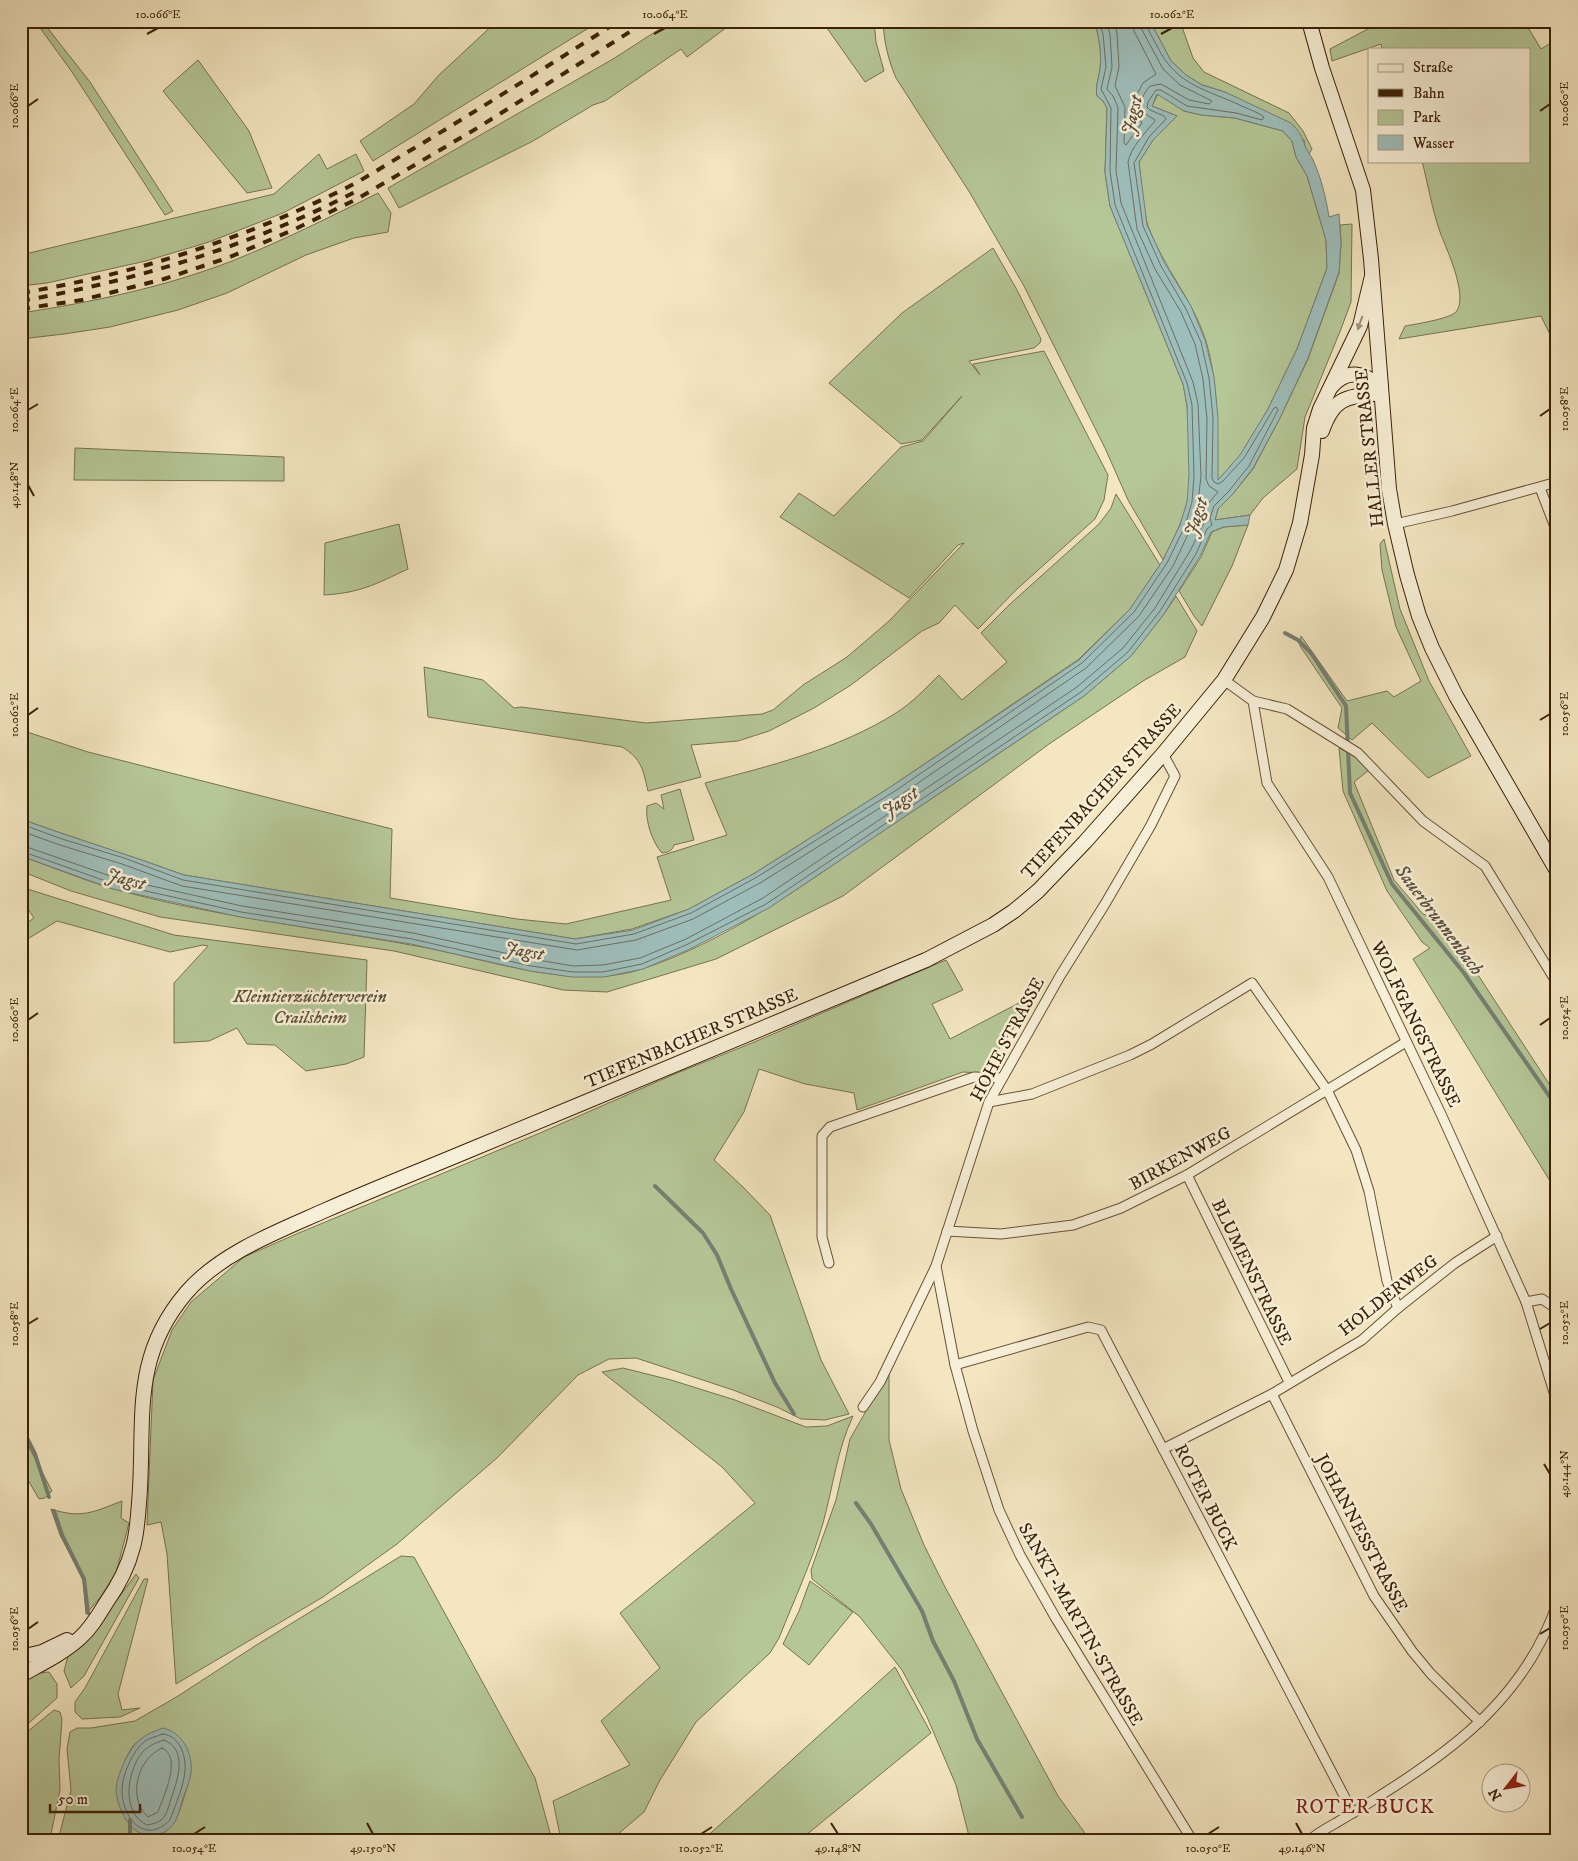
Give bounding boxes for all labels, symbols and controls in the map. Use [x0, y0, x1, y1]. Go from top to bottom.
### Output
text: 10.066°E [136, 7, 181, 22]
text: 10.064°E [642, 7, 688, 22]
text: 10.062°E [1150, 7, 1195, 22]
legend [1368, 48, 1530, 162]
text: Straße [1413, 58, 1453, 77]
text: 10.060°E [1557, 81, 1572, 127]
text: 10.066°E [7, 83, 22, 128]
text: Bahn [1413, 84, 1445, 103]
water label: Jagst [1117, 92, 1148, 137]
text: Park [1413, 108, 1442, 127]
text: Wasser [1412, 134, 1454, 153]
one-way arrow [1356, 316, 1364, 331]
street label: HALLER STRASSE [1351, 367, 1389, 528]
text: 10.058°E [1557, 386, 1572, 431]
text: 10.064°E [7, 387, 22, 433]
text: 49.148°N [7, 461, 22, 508]
water label: Jagst [1179, 494, 1214, 540]
text: 10.056°E [1557, 691, 1572, 736]
text: 10.062°E [7, 692, 22, 737]
street label: TIEFENBACHER STRASSE [1017, 699, 1187, 884]
water label: Jagst [877, 781, 924, 823]
water label: Sauerbrunnenbach [1389, 859, 1488, 980]
water label: Jagst [103, 863, 149, 896]
water label: Jagst [502, 937, 547, 966]
street label: WOLFGANGSTRASSE [1365, 937, 1465, 1111]
street label: HOHE STRASSE [966, 973, 1050, 1105]
street label: TIEFENBACHER STRASSE [582, 984, 801, 1094]
park label: Kleintierzüchterverein Crailsheim [232, 986, 387, 1029]
text: 10.054°E [1557, 995, 1572, 1040]
text: 10.060°E [7, 997, 22, 1043]
street label: BIRKENWEG [1126, 1122, 1235, 1196]
street label: BLUMENSTRASSE [1206, 1196, 1296, 1349]
street label: HOLDERWEG [1335, 1250, 1443, 1341]
text: 10.052°E [1557, 1300, 1572, 1345]
text: 10.058°E [7, 1301, 22, 1346]
street label: ROTER BUCK [1169, 1441, 1242, 1555]
street label: JOHANNESSTRASSE [1309, 1449, 1412, 1617]
text: 49.144°N [1557, 1450, 1572, 1498]
street label: SANKT-MARTIN-STRASSE [1013, 1519, 1147, 1730]
text: 10.050°E [1557, 1605, 1572, 1650]
text: 10.056°E [7, 1606, 22, 1651]
north arrow [1480, 1764, 1530, 1814]
scale bar [50, 1781, 140, 1813]
text: N [1485, 1784, 1506, 1804]
text: 50 m [58, 1790, 88, 1809]
district label: ROTER BUCK [1295, 1795, 1435, 1820]
text: 10.054°E [172, 1841, 217, 1856]
text: 49.150°N [350, 1841, 396, 1856]
text: 10.052°E [679, 1841, 724, 1856]
text: 49.148°N [815, 1841, 862, 1856]
text: 10.050°E [1186, 1841, 1231, 1856]
text: 49.146°N [1279, 1841, 1326, 1856]

